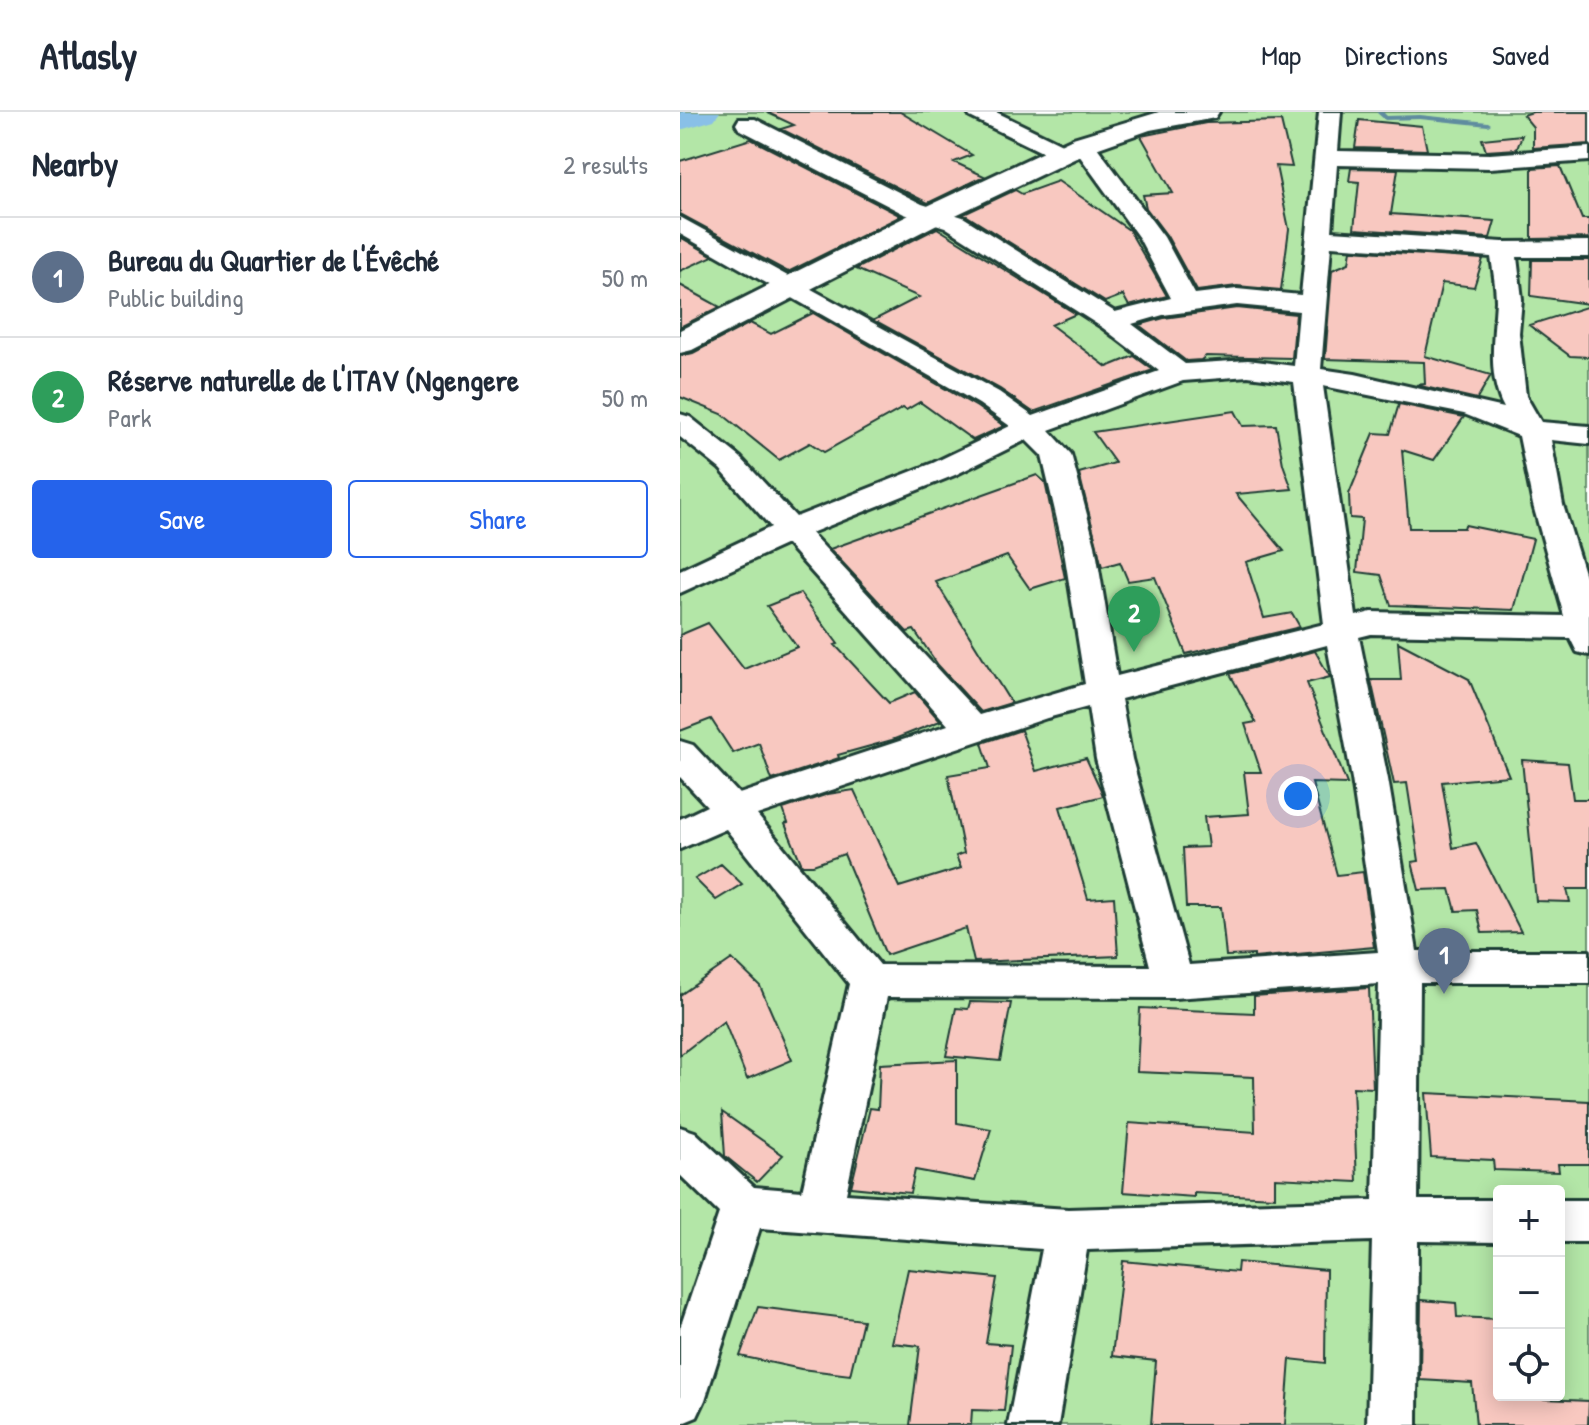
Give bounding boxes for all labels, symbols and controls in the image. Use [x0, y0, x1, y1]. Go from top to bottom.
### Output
text: Atlasly [40, 29, 137, 81]
text: Map [1261, 36, 1301, 74]
text: Directions [1345, 36, 1448, 74]
text: Saved [1492, 36, 1549, 74]
text: Nearby [32, 141, 118, 187]
text: 2 results [563, 147, 648, 182]
text: Bureau du Quartier de l'Évêché [108, 240, 439, 280]
text: 1 [53, 260, 63, 295]
text: 50 m [602, 260, 648, 295]
text: Public building [108, 280, 244, 315]
text: Réserve naturelle de l'ITAV (Ngengere [108, 360, 519, 400]
text: 2 [52, 380, 64, 415]
text: 50 m [602, 380, 648, 415]
text: Park [108, 400, 152, 435]
button: Save [32, 480, 332, 558]
button: Share [348, 480, 648, 558]
pin: 2 [1108, 586, 1160, 652]
your location [1278, 776, 1318, 816]
pin: 1 [1418, 928, 1470, 994]
map controls [1493, 1185, 1565, 1401]
button: + [1493, 1185, 1565, 1257]
button: − [1493, 1257, 1565, 1329]
button: locate [1493, 1329, 1565, 1401]

